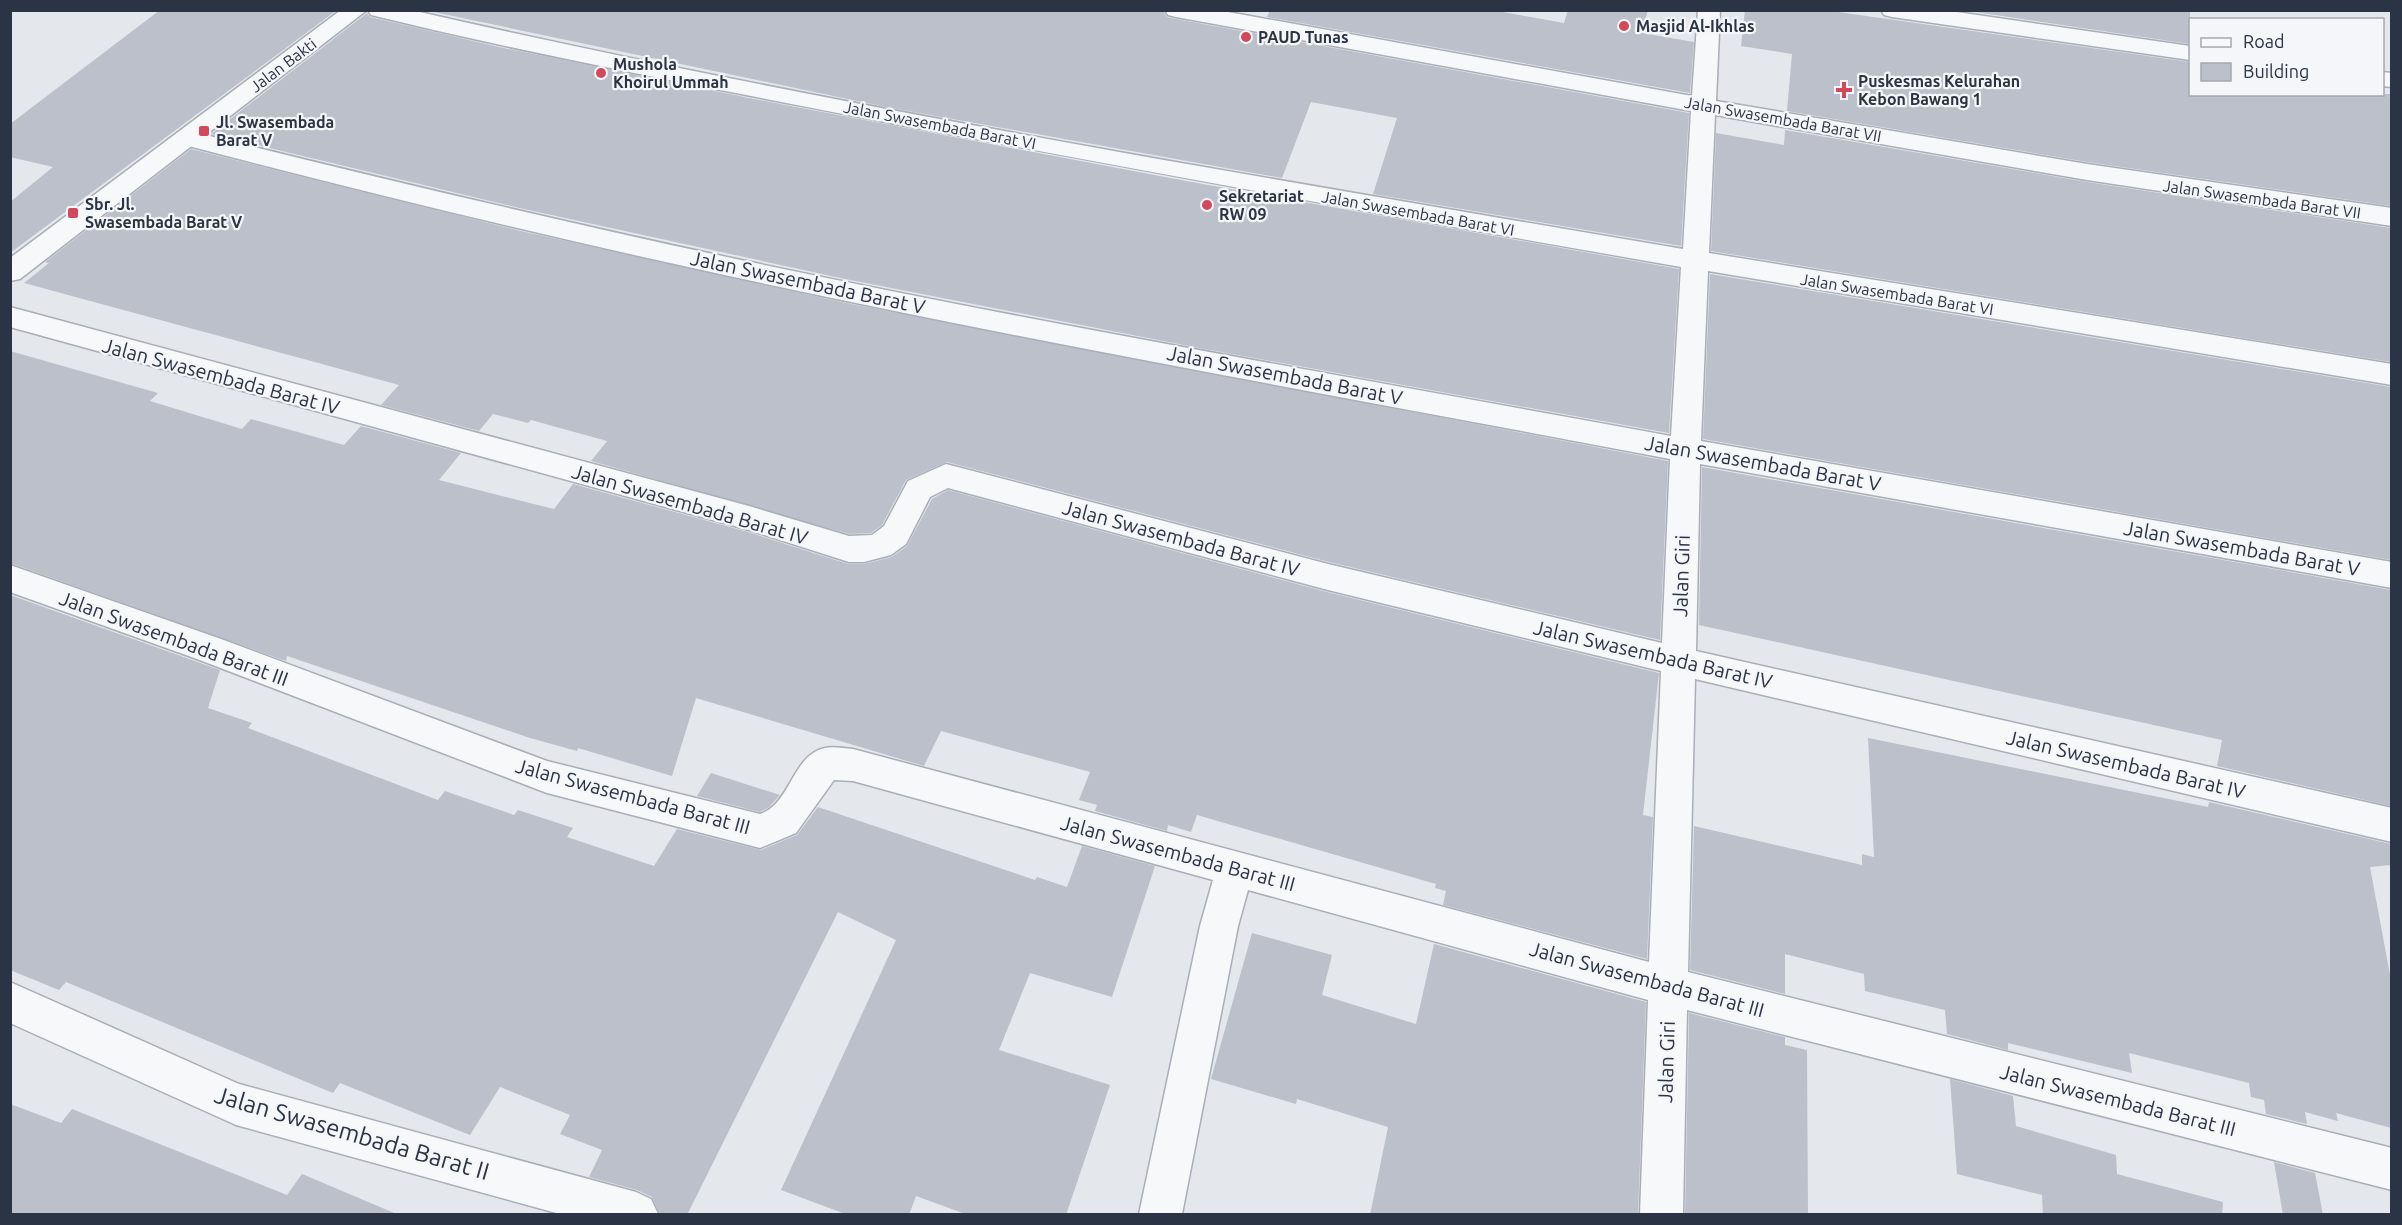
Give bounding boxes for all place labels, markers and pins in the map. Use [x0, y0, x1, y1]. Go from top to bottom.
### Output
place label: Masjid Al-Ikhlas [1636, 17, 1755, 35]
marker: Masjid Al-Ikhlas [1617, 19, 1631, 33]
place label: PAUD Tunas [1258, 28, 1348, 46]
marker: PAUD Tunas [1239, 30, 1253, 44]
place label: Mushola Khoirul Ummah [613, 55, 729, 91]
marker: Mushola Khoirul Ummah [594, 66, 608, 80]
place label: Puskesmas Kelurahan Kebon Bawang 1 [1858, 72, 2020, 108]
marker: Puskesmas Kelurahan Kebon Bawang 1 [1835, 81, 1853, 99]
place label: Jl. Swasembada Barat V [216, 113, 334, 149]
marker: Jl. Swasembada Barat V [197, 124, 211, 138]
place label: Sekretariat RW 09 [1219, 187, 1304, 223]
place label: Sbr. Jl. Swasembada Barat V [85, 195, 243, 231]
marker: Sekretariat RW 09 [1200, 198, 1214, 212]
marker: Sbr. Jl. Swasembada Barat V [66, 206, 80, 220]

